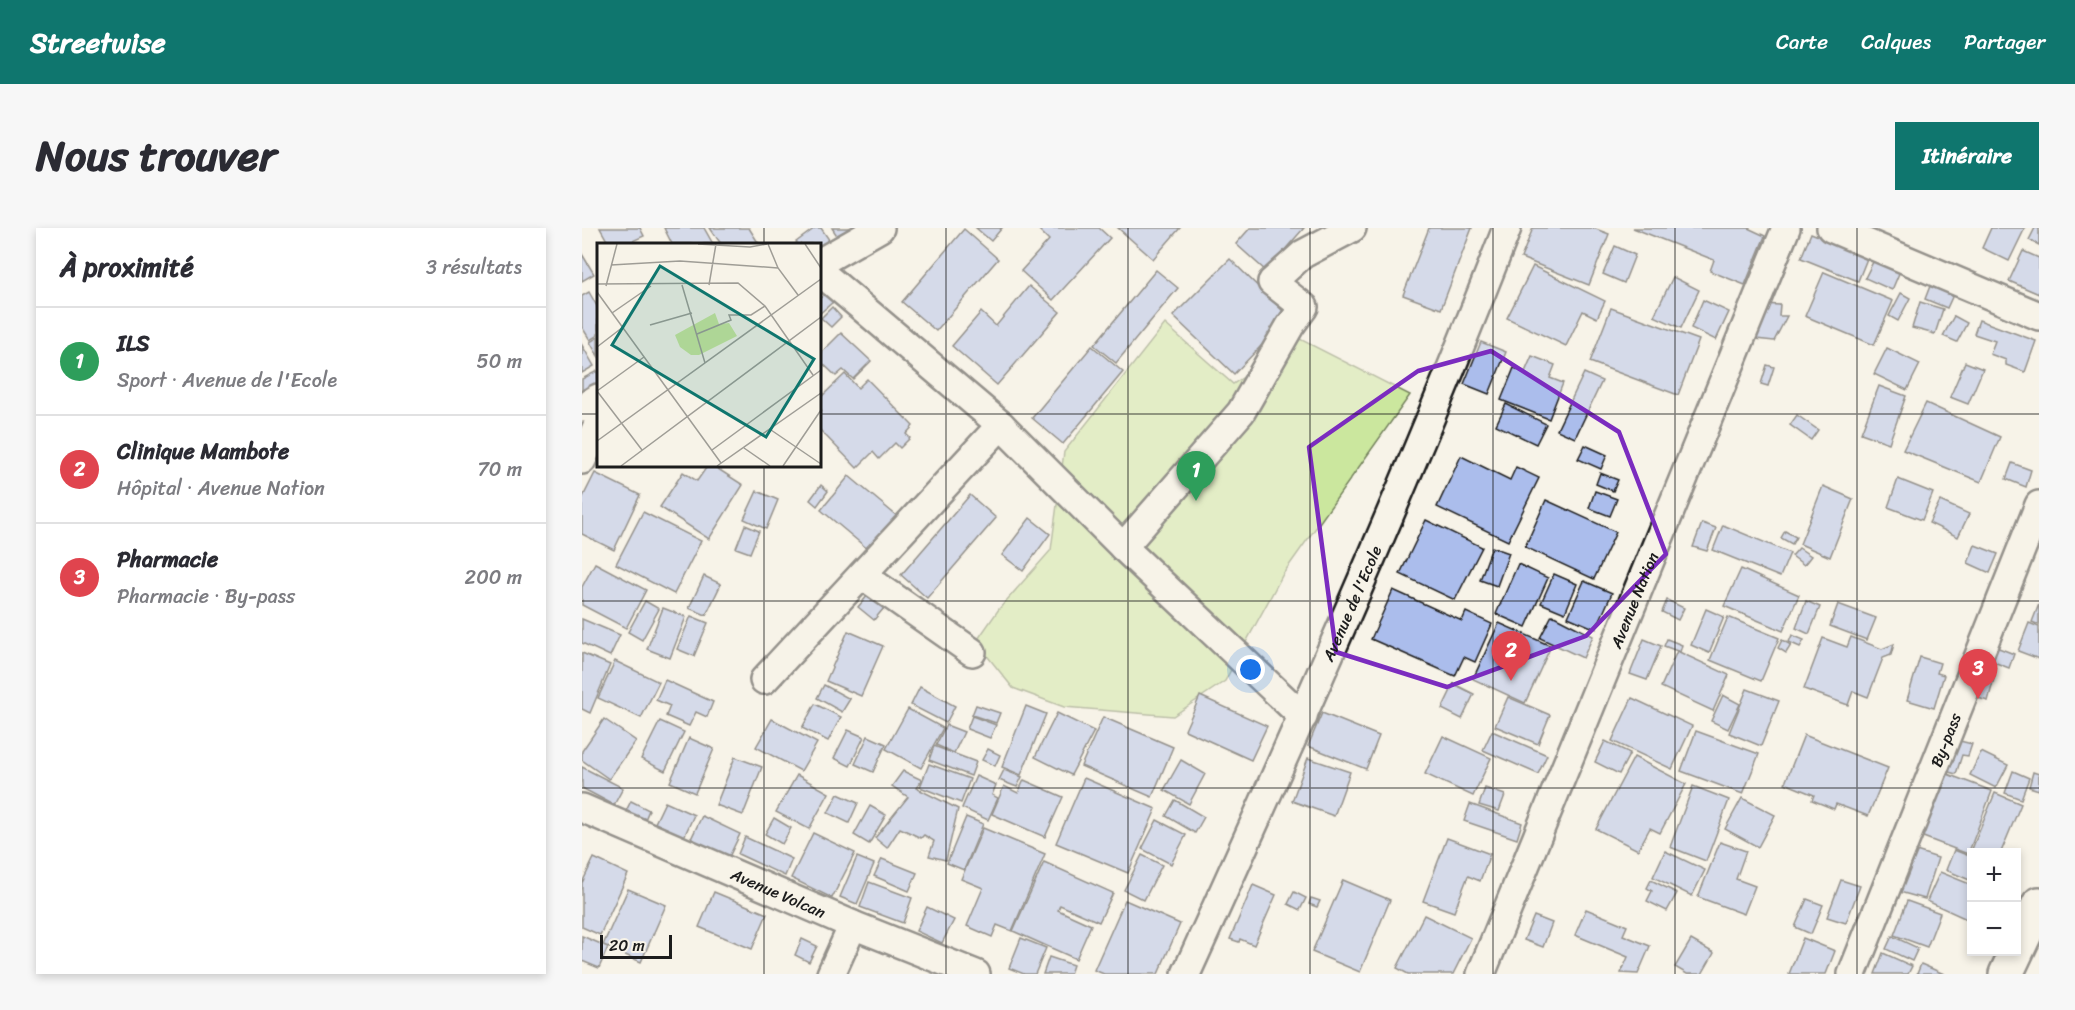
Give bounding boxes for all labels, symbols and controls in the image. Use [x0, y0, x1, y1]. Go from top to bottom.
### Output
text: Streetwise [30, 18, 166, 67]
text: Carte [1776, 23, 1828, 61]
text: Calques [1861, 23, 1931, 61]
text: Partager [1964, 23, 2045, 61]
text: Nous trouver [36, 119, 276, 193]
button: Itinéraire [1895, 122, 2039, 190]
inset map [597, 243, 820, 466]
text: À proximité [60, 244, 194, 290]
text: 3 résultats [426, 250, 522, 285]
text: ILS [117, 324, 150, 363]
text: 1 [75, 344, 84, 379]
text: 50 m [477, 344, 522, 379]
text: Sport · Avenue de l'Ecole [117, 363, 337, 398]
text: Clinique Mambote [117, 432, 289, 471]
text: 2 [74, 452, 85, 487]
text: 70 m [477, 452, 522, 487]
pin: 1 [1176, 452, 1216, 501]
text: Hôpital · Avenue Nation [117, 471, 325, 506]
text: Pharmacie [117, 540, 218, 579]
street label: Avenue de l'Ecole [1314, 541, 1390, 667]
street label: Avenue Nation [1601, 547, 1667, 654]
text: 3 [74, 560, 85, 595]
text: 200 m [465, 560, 522, 595]
text: Pharmacie · By-pass [117, 579, 295, 614]
pin: 2 [1492, 632, 1530, 681]
pin: 3 [1958, 650, 1998, 699]
your location [1236, 655, 1265, 684]
street label: By-pass [1922, 708, 1970, 772]
map controls [1967, 848, 2021, 956]
button: + [1967, 848, 2021, 902]
street label: Avenue Volcan [725, 860, 831, 927]
button: − [1967, 902, 2021, 956]
text: 20 m [609, 931, 645, 960]
scale bar [600, 932, 672, 960]

